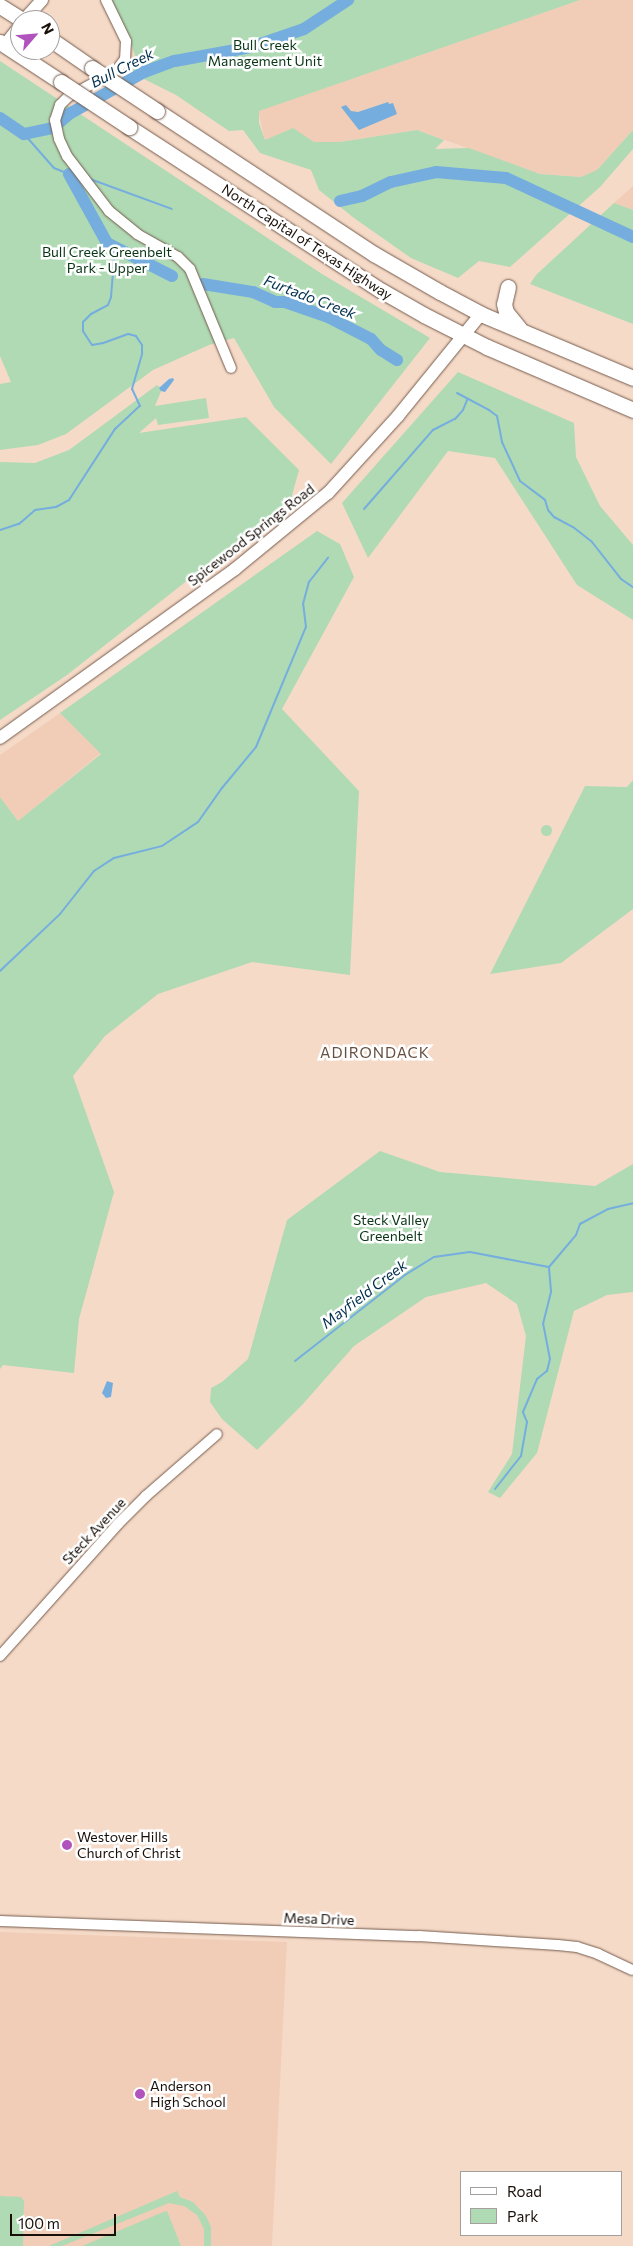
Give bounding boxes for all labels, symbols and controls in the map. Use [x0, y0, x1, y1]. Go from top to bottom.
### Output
north arrow [10, 10, 60, 60]
text: N [38, 20, 58, 37]
park label: Bull Creek Management Unit [208, 37, 322, 70]
water label: Bull Creek [87, 44, 157, 92]
street label: North Capital of Texas Highway [219, 181, 395, 303]
park label: Bull Creek Greenbelt Park - Upper [42, 244, 172, 276]
water label: Furtado Creek [261, 271, 359, 323]
street label: Spicewood Springs Road [184, 480, 318, 590]
district label: ADIRONDACK [319, 1044, 431, 1062]
park label: Steck Valley Greenbelt [353, 1212, 429, 1244]
water label: Mayfield Creek [318, 1256, 410, 1332]
street label: Steck Avenue [59, 1494, 129, 1568]
place label: Westover Hills Church of Christ [77, 1829, 181, 1861]
marker: Westover Hills Church of Christ [61, 1839, 73, 1851]
street label: Mesa Drive [283, 1909, 355, 1929]
place label: Anderson High School [150, 2078, 226, 2110]
marker: Anderson High School [134, 2088, 146, 2100]
legend [460, 2171, 623, 2236]
text: Road [507, 2182, 542, 2200]
scale bar [12, 2204, 119, 2236]
text: Park [507, 2207, 538, 2225]
text: 100 m [18, 2214, 60, 2232]

